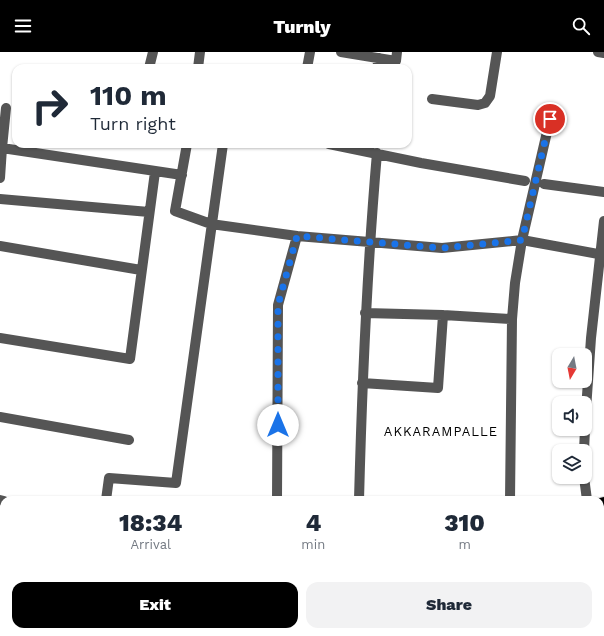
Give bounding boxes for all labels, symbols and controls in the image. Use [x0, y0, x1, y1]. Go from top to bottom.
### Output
icon: menu [12, 15, 34, 37]
icon: search [570, 15, 592, 37]
text: Turnly [273, 16, 331, 37]
text: 110 m [90, 79, 167, 112]
icon: right [24, 80, 76, 132]
pin [533, 102, 567, 136]
icon: arrive [539, 108, 561, 130]
text: Turn right [90, 113, 176, 134]
north arrow [552, 348, 592, 388]
map controls [552, 348, 592, 484]
button: sound [552, 396, 592, 436]
position arrow [257, 404, 299, 446]
district label: AKKARAMPALLE [384, 424, 498, 439]
button: layers [552, 444, 592, 484]
text: 18:34 [119, 509, 182, 537]
text: 4 [305, 509, 321, 537]
text: 310 [444, 509, 485, 537]
text: Arrival [130, 537, 171, 552]
text: min [301, 537, 325, 552]
text: m [458, 537, 471, 552]
button: Exit [12, 582, 298, 628]
button: Share [306, 582, 592, 628]

